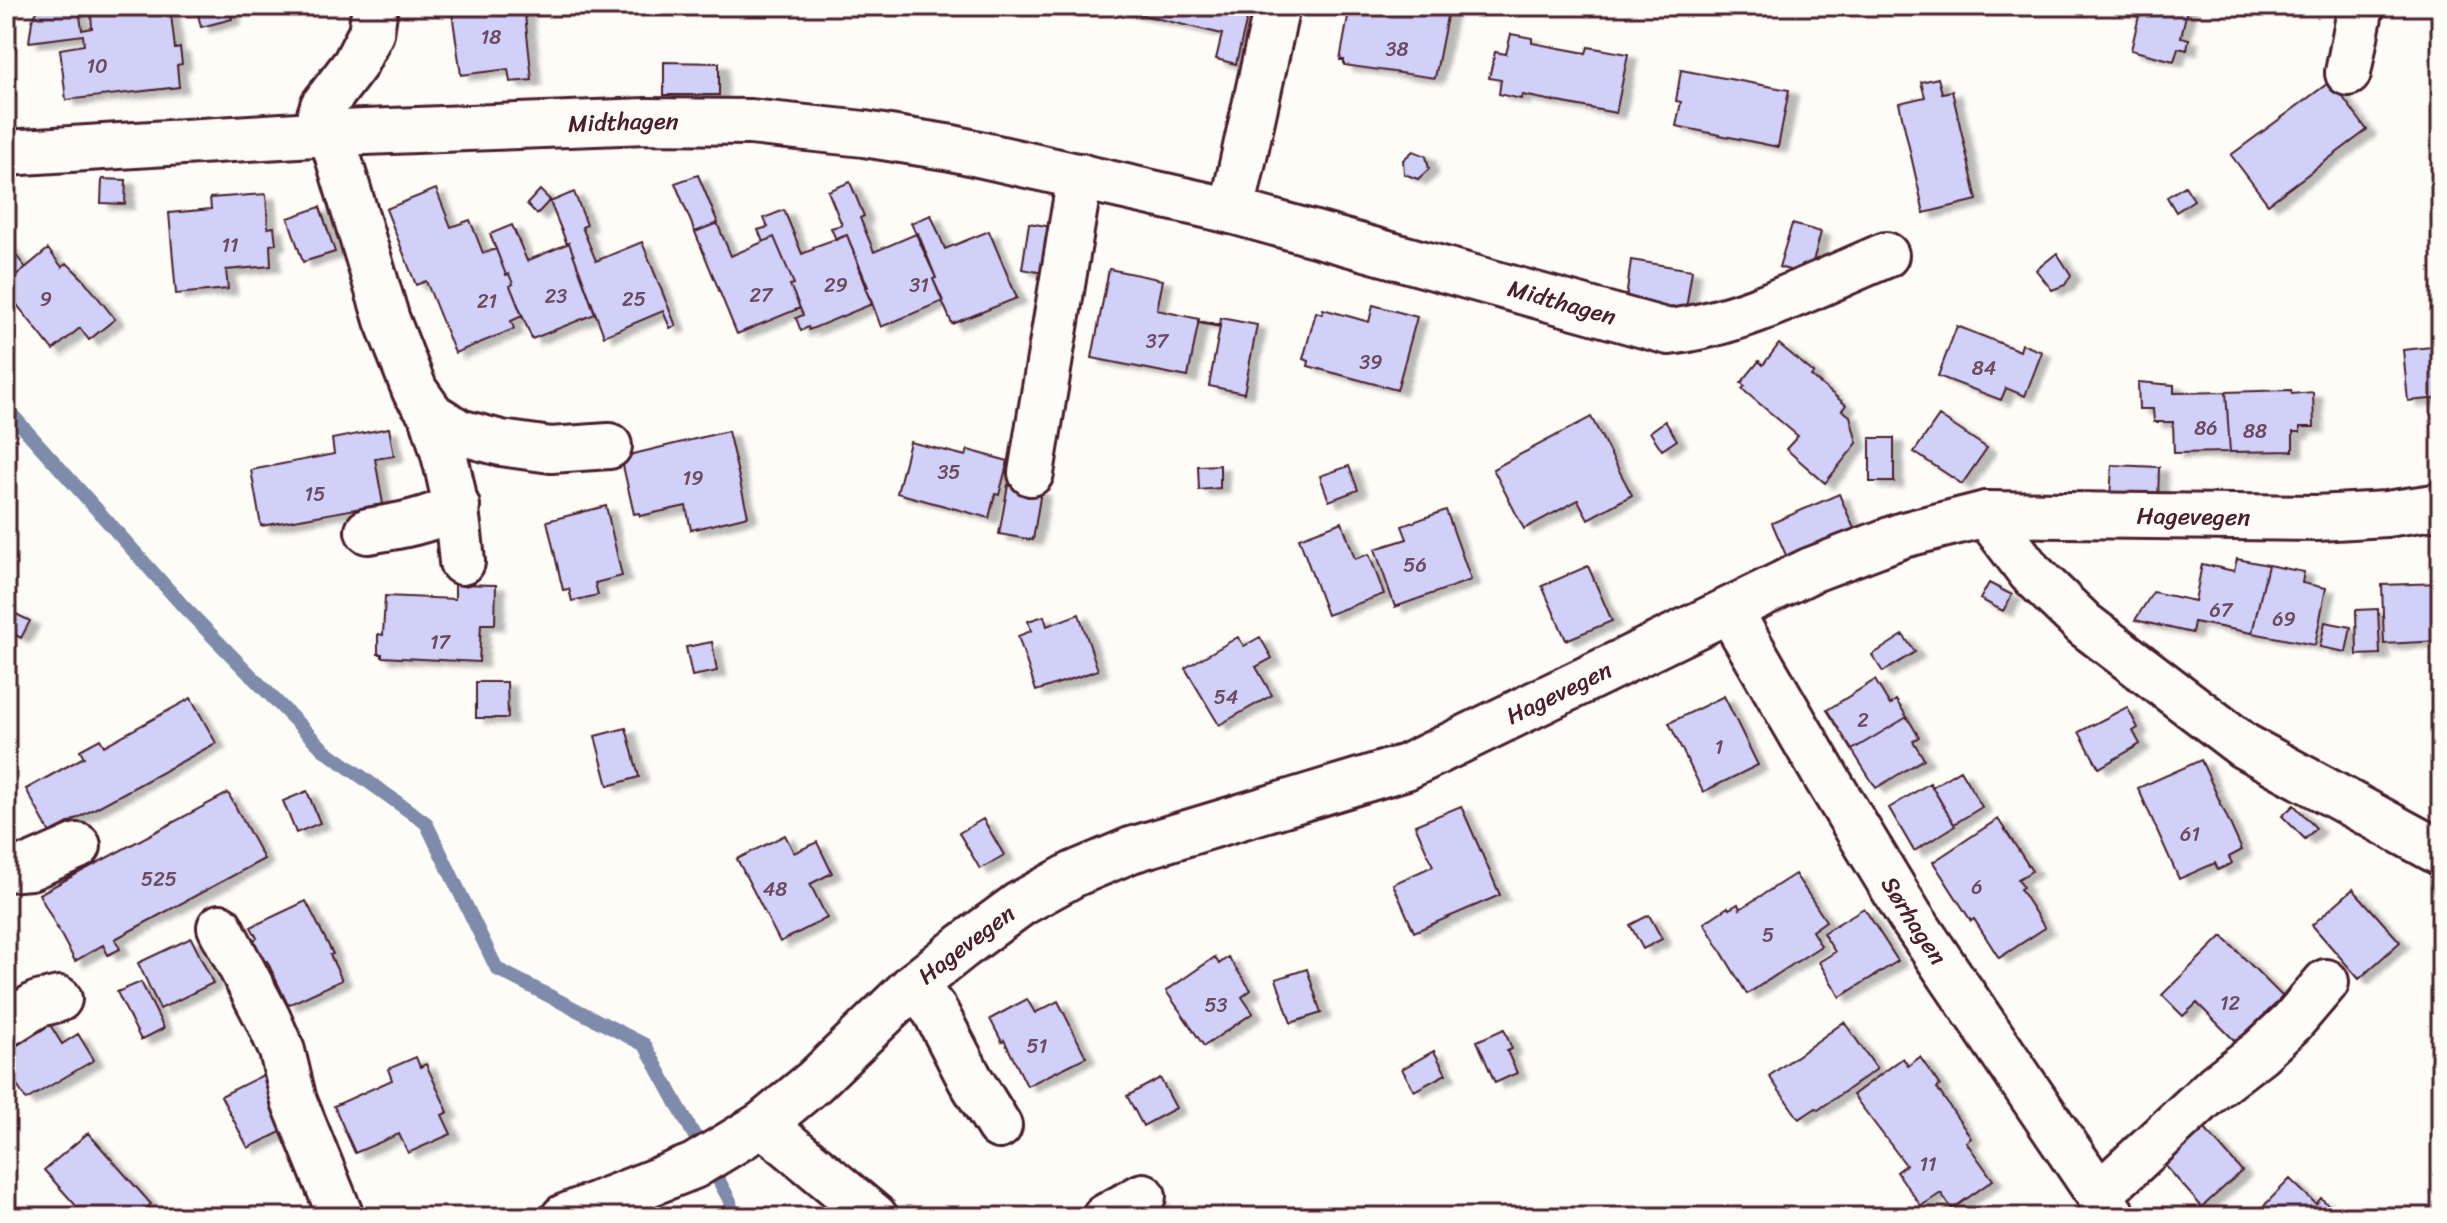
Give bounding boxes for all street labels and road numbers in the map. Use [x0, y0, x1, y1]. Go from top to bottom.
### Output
street label: Midthagen [567, 100, 679, 145]
street label: Midthagen [1503, 267, 1621, 337]
street label: Hagevegen [2136, 495, 2251, 538]
street label: Hagevegen [1498, 649, 1619, 736]
street label: Sørhagen [1869, 868, 1959, 974]
street label: Hagevegen [908, 893, 1024, 996]

